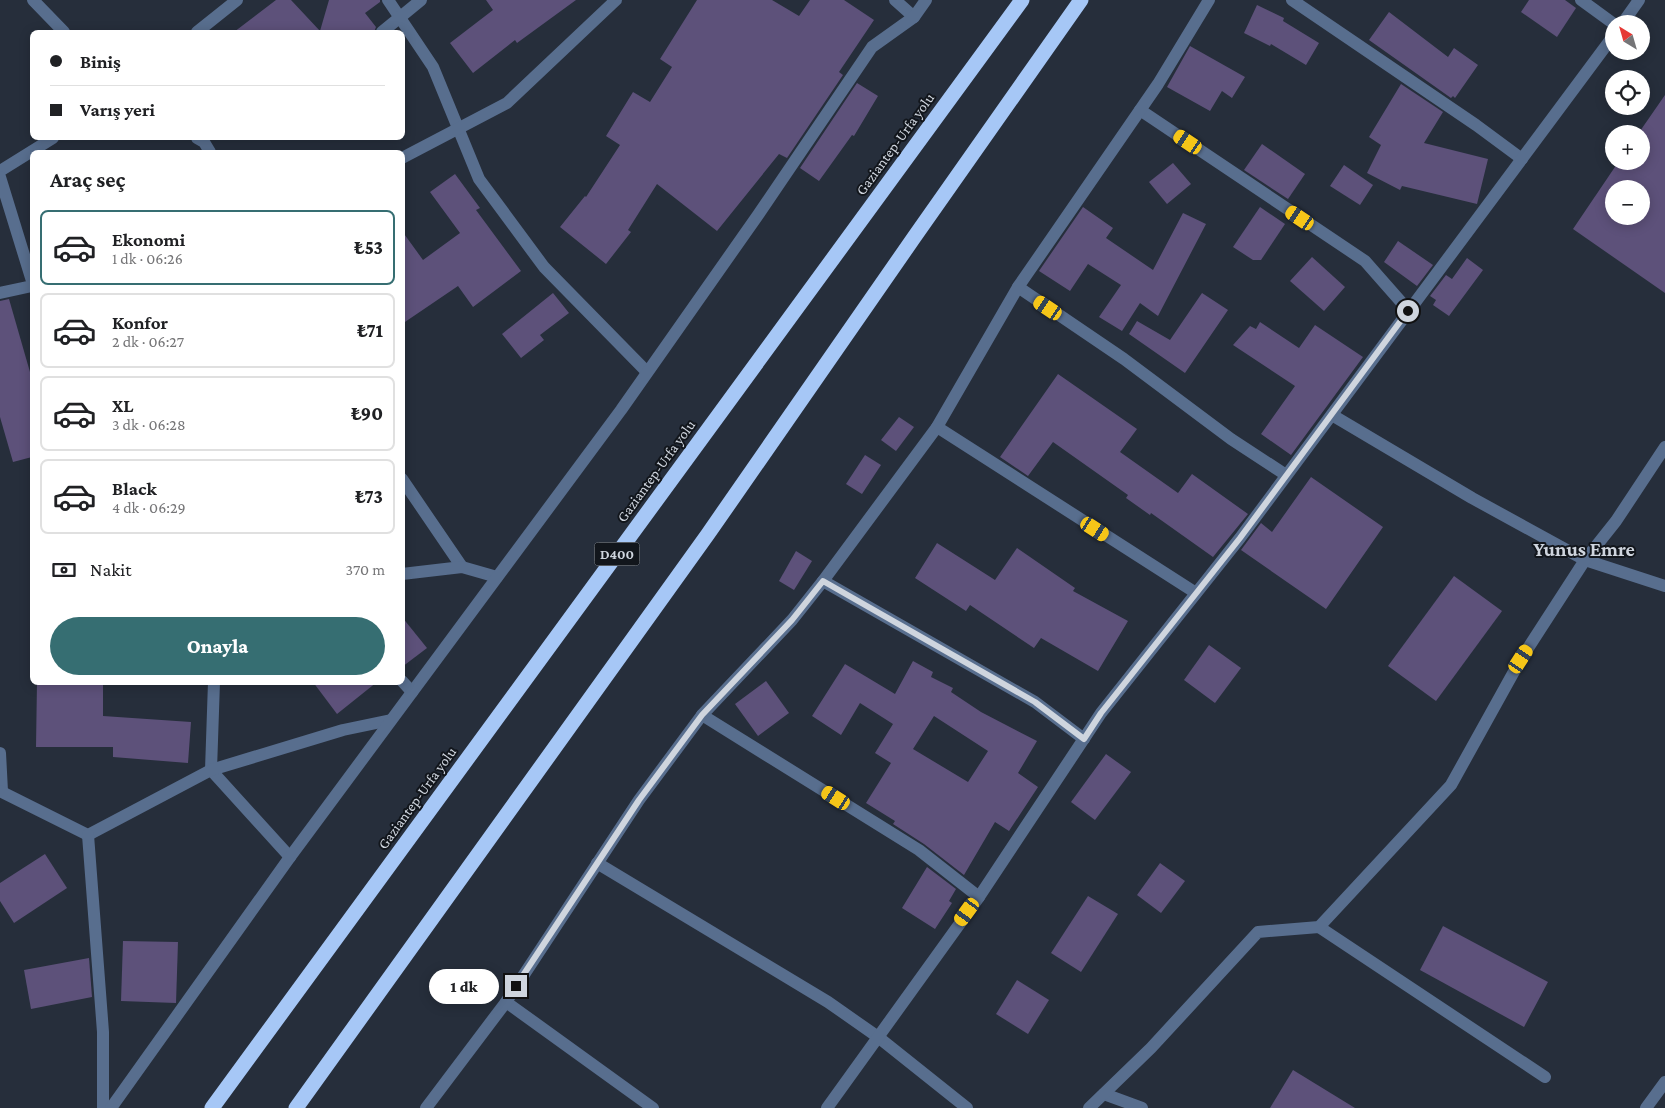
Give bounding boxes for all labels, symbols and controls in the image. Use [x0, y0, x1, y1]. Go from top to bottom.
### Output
north arrow [1605, 15, 1650, 60]
map controls [1605, 15, 1650, 225]
text: Biniş [80, 51, 121, 72]
button: locate [1605, 70, 1650, 115]
street label: Gaziantep-Urfa yolu [853, 90, 938, 199]
text: Varış yeri [80, 99, 155, 120]
button: + [1605, 125, 1650, 170]
car [1171, 127, 1204, 157]
text: Araç seç [50, 167, 125, 192]
button: − [1605, 180, 1650, 225]
car [1283, 203, 1316, 233]
icon: car [52, 225, 97, 270]
text: Ekonomi [112, 229, 185, 250]
text: ₺53 [354, 237, 383, 258]
text: 1 dk · 06:26 [112, 250, 183, 267]
car [1031, 293, 1064, 323]
route start [1397, 300, 1419, 322]
icon: car [52, 308, 97, 353]
text: Konfor [112, 312, 168, 333]
text: ₺71 [357, 320, 383, 341]
text: 2 dk · 06:27 [112, 333, 184, 350]
icon: car [52, 391, 97, 436]
text: XL [112, 395, 134, 416]
text: ₺90 [351, 403, 383, 424]
text: 3 dk · 06:28 [112, 416, 186, 433]
street label: Gaziantep-Urfa yolu [614, 417, 699, 526]
icon: car [52, 474, 97, 519]
text: Black [112, 478, 157, 499]
text: ₺73 [355, 486, 383, 507]
text: 4 dk · 06:29 [112, 499, 186, 516]
car [1078, 515, 1111, 543]
district label: Yunus Emre [1533, 538, 1635, 560]
road number: D400 [594, 542, 640, 566]
icon: cash [50, 556, 78, 584]
text: Nakit [90, 559, 132, 580]
text: 370 m [346, 561, 385, 578]
button: Onayla [50, 617, 385, 675]
car [1506, 642, 1535, 676]
street label: Gaziantep-Urfa yolu [375, 744, 460, 853]
car [819, 784, 852, 812]
car [952, 895, 981, 929]
callout: 1 dk [428, 968, 498, 1004]
route end [505, 975, 527, 997]
text: 1 dk [450, 978, 478, 995]

